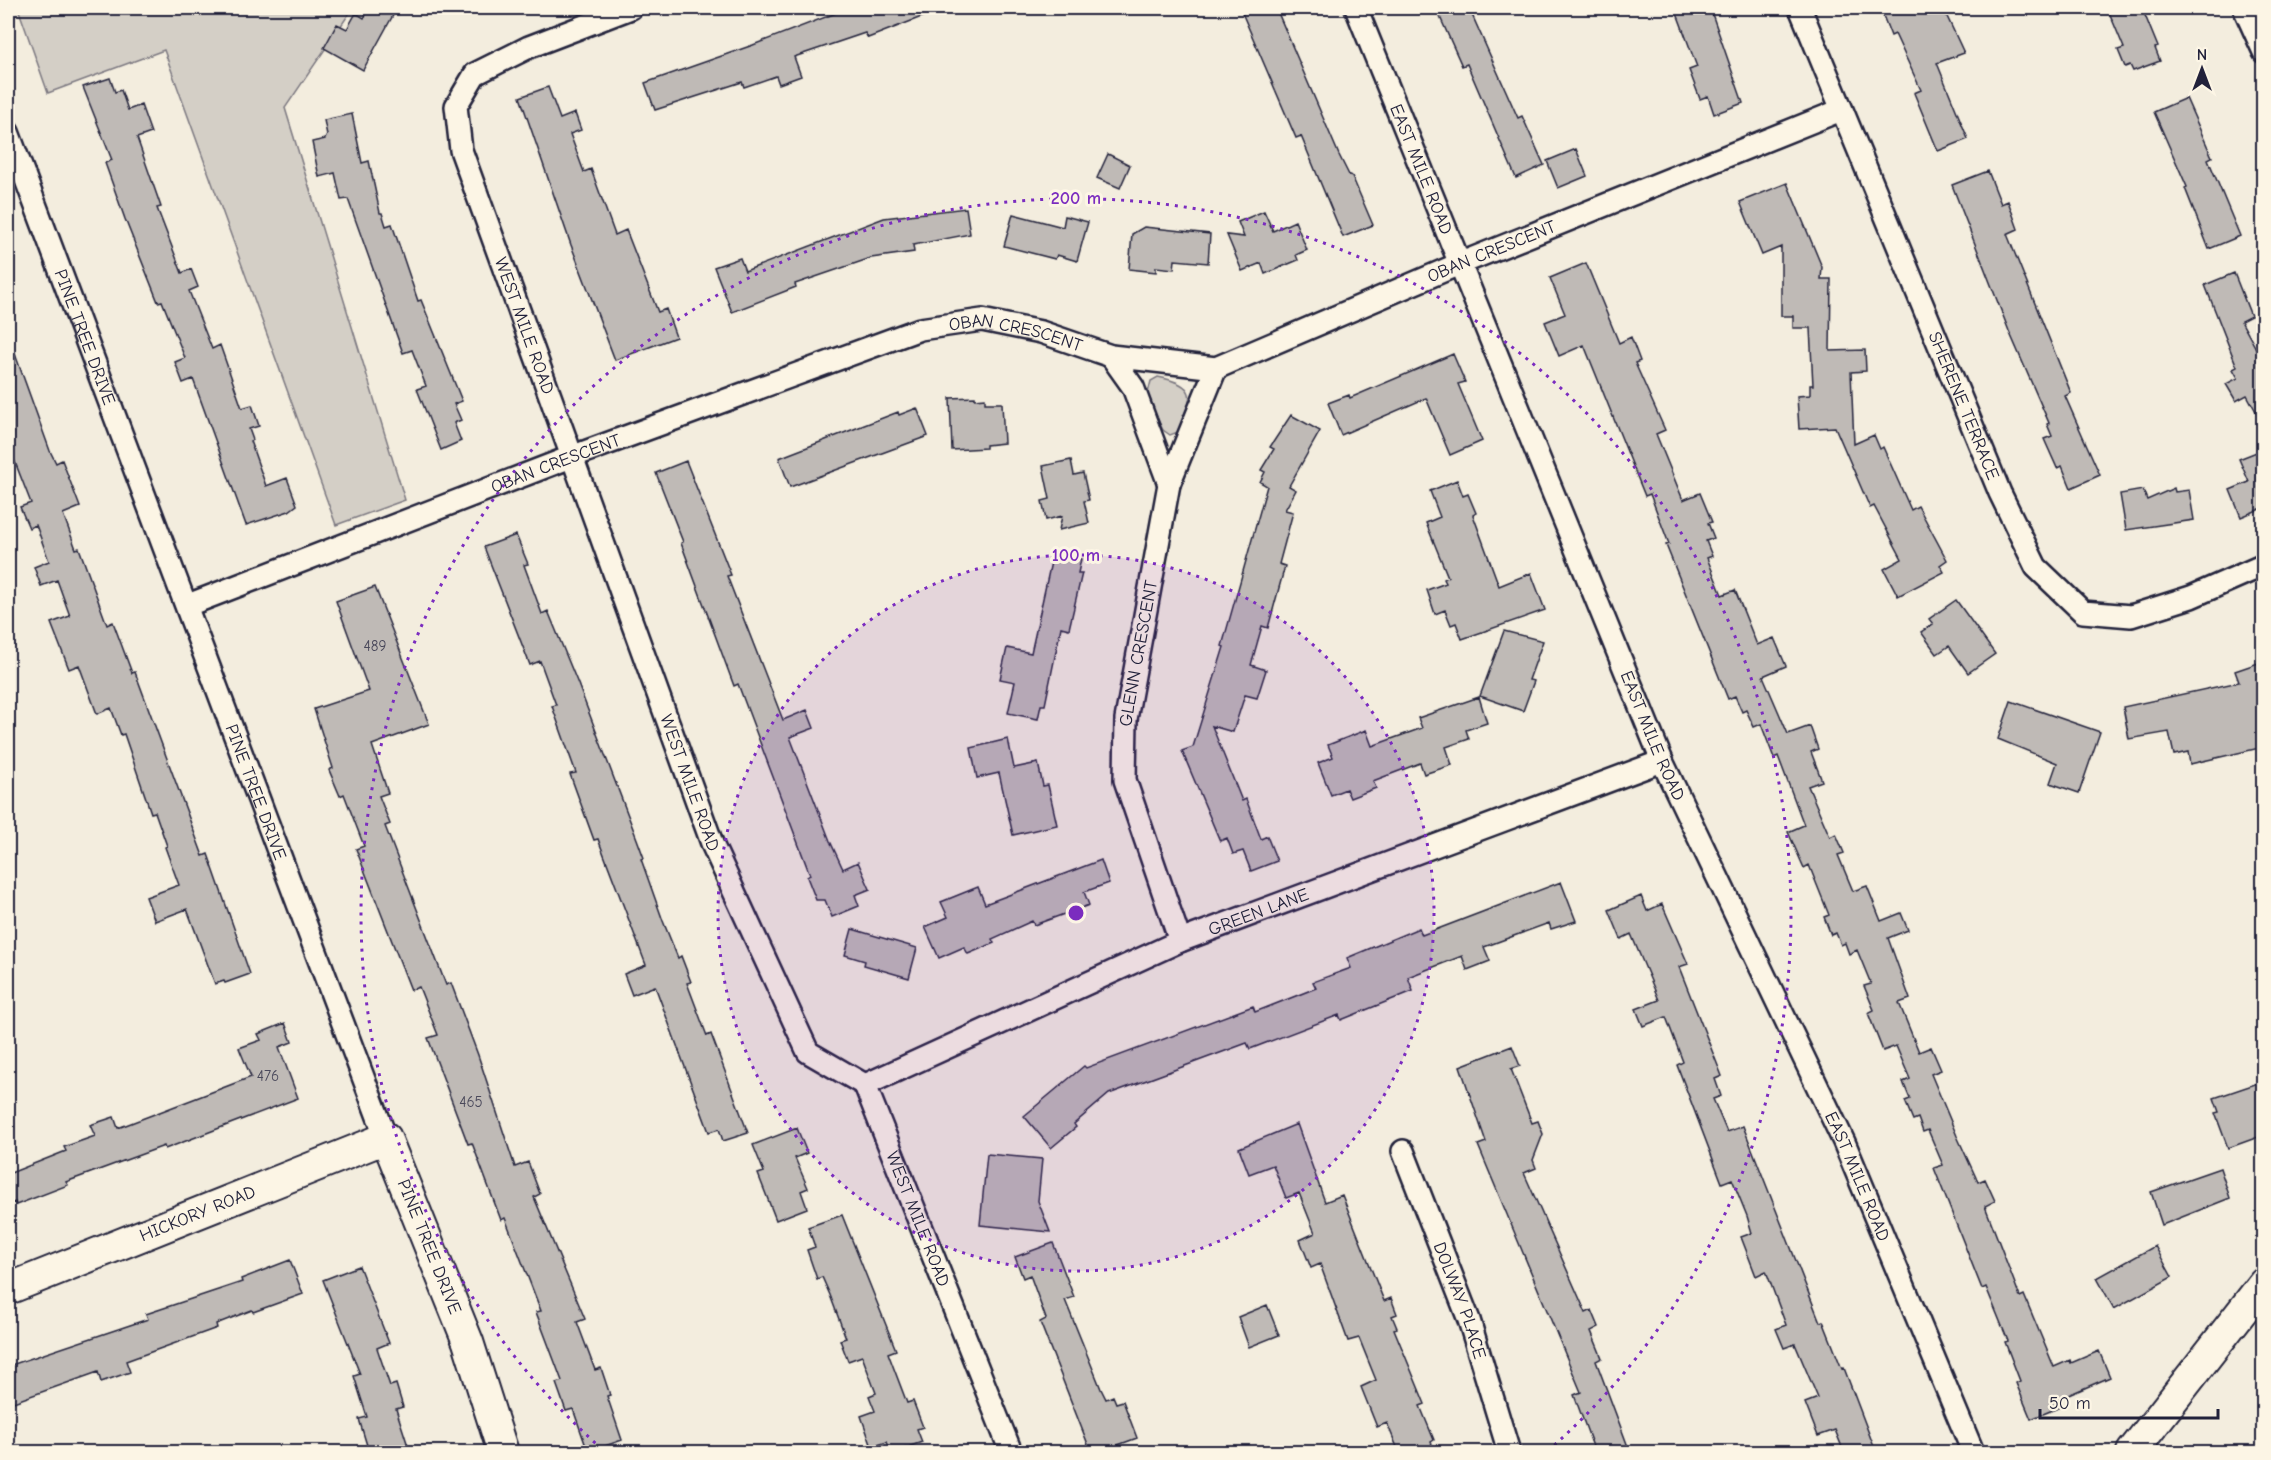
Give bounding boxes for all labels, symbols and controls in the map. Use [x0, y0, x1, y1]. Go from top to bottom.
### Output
north arrow [2172, 39, 2232, 99]
text: N [2197, 46, 2207, 64]
street label: EAST MILE ROAD [1386, 101, 1457, 237]
text: 200 m [1051, 188, 1101, 209]
street label: OBAN CRESCENT [1424, 215, 1559, 287]
street label: WEST MILE ROAD [490, 255, 559, 397]
street label: PINE TREE DRIVE [50, 266, 120, 408]
street label: OBAN CRESCENT [947, 310, 1086, 356]
street label: SHERENE TERRACE [1924, 328, 2004, 483]
street label: OBAN CRESCENT [488, 429, 624, 497]
text: 100 m [1052, 545, 1100, 566]
street label: GLENN CRESCENT [1115, 578, 1162, 726]
house number: 489 [364, 637, 387, 655]
street label: EAST MILE ROAD [1616, 668, 1690, 804]
street label: WEST MILE ROAD [656, 711, 724, 854]
street label: PINE TREE DRIVE [221, 721, 291, 863]
street label: GREEN LANE [1205, 883, 1312, 940]
centre of rings [1066, 903, 1086, 923]
house number: 476 [257, 1067, 279, 1085]
house number: 465 [459, 1093, 483, 1111]
street label: EAST MILE ROAD [1821, 1108, 1895, 1244]
street label: WEST MILE ROAD [882, 1148, 955, 1290]
street label: PINE TREE DRIVE [393, 1176, 466, 1317]
street label: HICKORY ROAD [136, 1181, 259, 1246]
street label: DOLWAY PLACE [1429, 1239, 1491, 1362]
scale bar [2040, 1382, 2218, 1420]
text: 50 m [2049, 1393, 2091, 1414]

